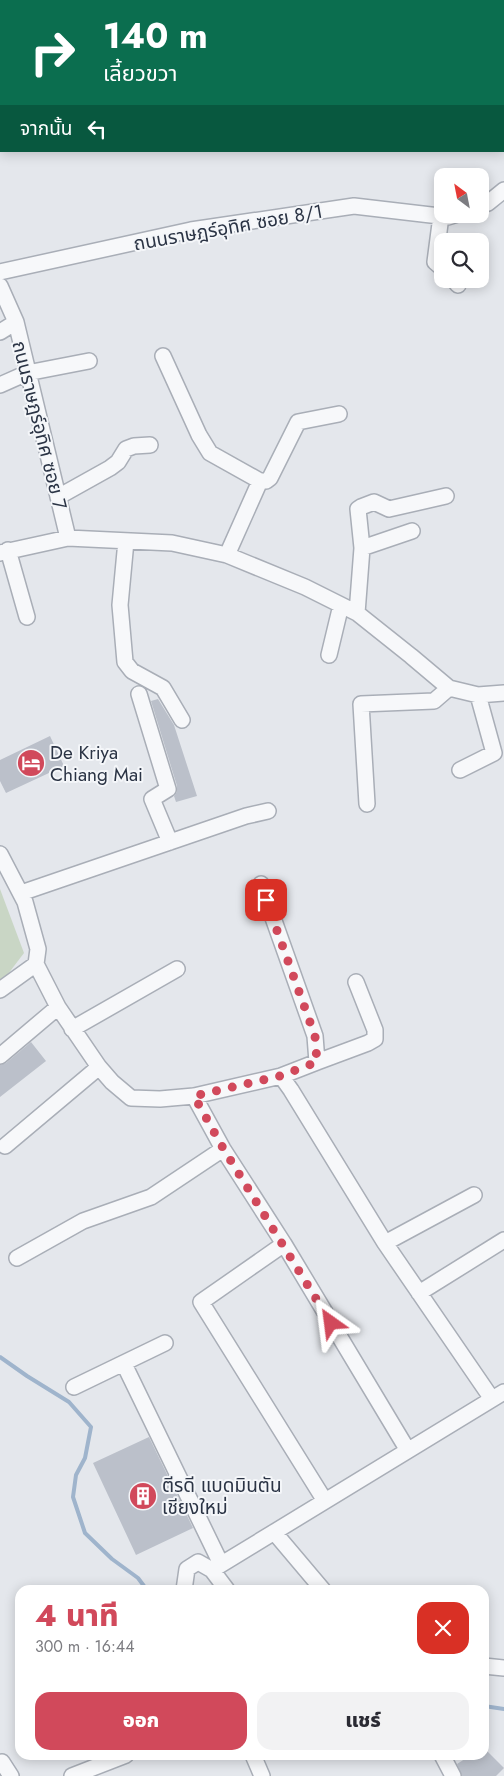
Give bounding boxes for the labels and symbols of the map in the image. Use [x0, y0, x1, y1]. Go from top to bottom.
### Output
north arrow [434, 168, 489, 222]
street label: ถนนราษฎร์อุทิศ ซอย 8/1 [131, 198, 325, 257]
street label: ถนนราษฎร์อุทิศ ซอย 7 [5, 338, 74, 512]
place label: De Kriya Chiang Mai [50, 739, 143, 788]
hotel icon: De Kriya Chiang Mai [16, 748, 46, 778]
pin [245, 879, 287, 921]
position arrow [304, 1296, 356, 1348]
place label: ตีรดี แบดมินตัน เชียงใหม่ [162, 1472, 282, 1521]
building icon: ตีรดี แบดมินตัน เชียงใหม่ [128, 1481, 158, 1511]

